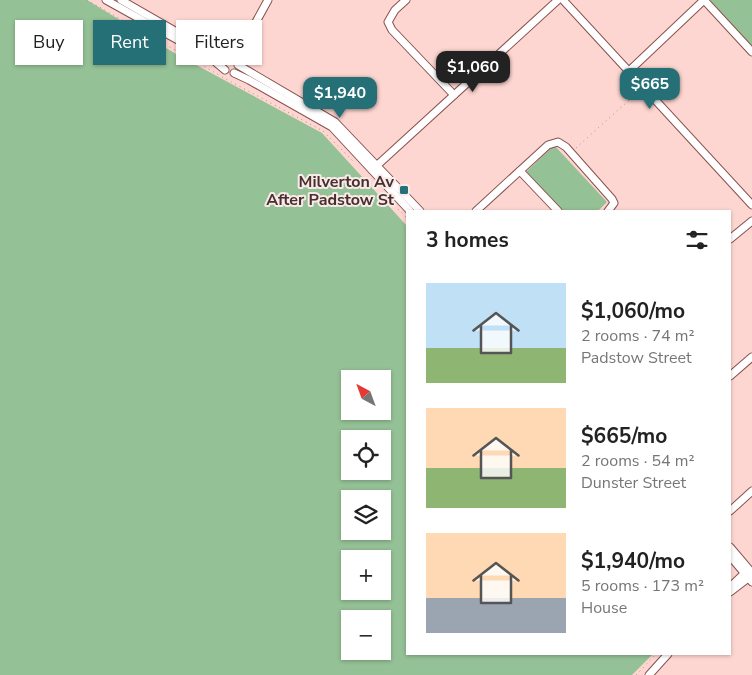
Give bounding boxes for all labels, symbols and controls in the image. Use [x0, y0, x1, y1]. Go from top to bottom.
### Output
chip: Buy [15, 20, 83, 65]
chip: Rent [93, 20, 166, 65]
chip: Filters [176, 20, 262, 65]
pin: $1,060 [432, 51, 514, 93]
text: $1,060 [447, 56, 499, 78]
pin: $665 [620, 68, 680, 110]
text: $665 [631, 73, 669, 95]
pin: $1,940 [299, 76, 381, 119]
text: $1,940 [314, 82, 366, 104]
place label: Milverton Av After Padstow St [266, 171, 395, 211]
marker: Milverton Av After Padstow St [398, 184, 410, 196]
text: 3 homes [426, 226, 509, 254]
icon: filters [683, 226, 711, 254]
text: $1,060/mo [581, 297, 685, 325]
icon: home [466, 303, 526, 363]
text: 2 rooms · 74 m² [581, 325, 694, 347]
text: Padstow Street [581, 347, 692, 369]
north arrow [341, 370, 391, 420]
map controls [341, 370, 391, 660]
text: $665/mo [581, 422, 667, 450]
icon: home [466, 428, 526, 488]
button: locate [341, 430, 391, 480]
text: 2 rooms · 54 m² [581, 450, 694, 472]
text: Dunster Street [581, 472, 686, 494]
button: layers [341, 490, 391, 540]
text: $1,940/mo [581, 547, 685, 575]
button: + [341, 550, 391, 600]
icon: home [466, 553, 526, 613]
text: 5 rooms · 173 m² [581, 575, 704, 597]
text: House [581, 597, 627, 619]
button: − [341, 610, 391, 660]

